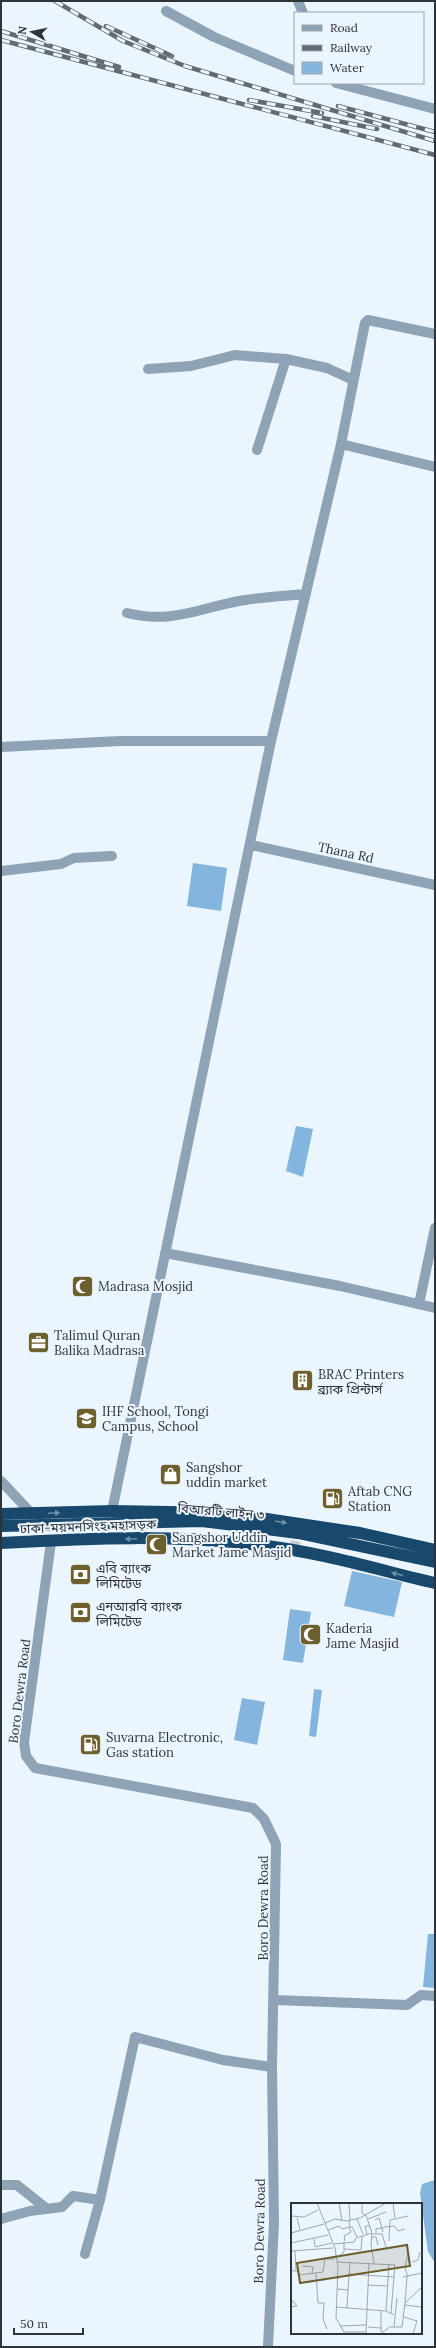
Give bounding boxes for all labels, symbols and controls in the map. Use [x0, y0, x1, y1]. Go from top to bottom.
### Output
north arrow [12, 12, 52, 52]
legend [294, 12, 424, 84]
text: Road [330, 20, 358, 35]
text: N [15, 25, 30, 36]
text: Railway [330, 40, 373, 55]
text: Water [330, 60, 365, 75]
street label: Thana Rd [316, 838, 376, 867]
mosque icon: Madrasa Mosjid [70, 1273, 96, 1299]
place label: Madrasa Mosjid [98, 1278, 193, 1295]
place label: Talimul Quran Balika Madrasa [54, 1327, 145, 1359]
office icon: Talimul Quran Balika Madrasa [25, 1329, 51, 1355]
place label: BRAC Printers ব্র্যাক প্রিন্টার্স [317, 1366, 404, 1398]
building icon: BRAC Printers ব্র্যাক প্রিন্টার্স [289, 1368, 315, 1394]
place label: IHF School, Tongi Campus, School [102, 1403, 209, 1435]
school or university icon: IHF School, Tongi Campus, School [74, 1405, 100, 1431]
place label: Sangshor uddin market [186, 1459, 267, 1491]
shop icon: Sangshor uddin market [158, 1461, 184, 1487]
place label: Aftab CNG Station [347, 1483, 412, 1515]
fuel station icon: Aftab CNG Station [320, 1485, 346, 1511]
street label: বিআরটি লাইন ৩ [176, 1499, 265, 1524]
one-way arrow [48, 1510, 61, 1516]
street label: ঢাকা-ময়মনসিংহ মহাসড়ক [18, 1516, 157, 1537]
one-way arrow [275, 1519, 287, 1525]
place label: Sangshor Uddin Market Jame Masjid [172, 1529, 292, 1561]
mosque icon: Sangshor Uddin Market Jame Masjid [144, 1531, 170, 1557]
one-way arrow [125, 1535, 137, 1542]
place label: এবি ব্যাংক লিমিটেড [95, 1560, 152, 1592]
bank icon: এবি ব্যাংক লিমিটেড [68, 1562, 94, 1588]
one-way arrow [391, 1571, 403, 1577]
place label: এনআরবি ব্যাংক লিমিটেড [95, 1598, 182, 1630]
bank icon: এনআরবি ব্যাংক লিমিটেড [68, 1600, 94, 1626]
place label: Kaderia Jame Masjid [325, 1620, 399, 1652]
mosque icon: Kaderia Jame Masjid [298, 1622, 324, 1648]
street label: Boro Dewra Road [5, 1638, 34, 1744]
place label: Suvarna Electronic, Gas station [106, 1729, 223, 1761]
fuel station icon: Suvarna Electronic, Gas station [77, 1731, 103, 1757]
street label: Boro Dewra Road [255, 1855, 272, 1961]
street label: Boro Dewra Road [250, 2178, 269, 2284]
inset map [291, 2203, 422, 2334]
scale bar [14, 2310, 83, 2336]
text: 50 m [20, 2316, 48, 2331]

